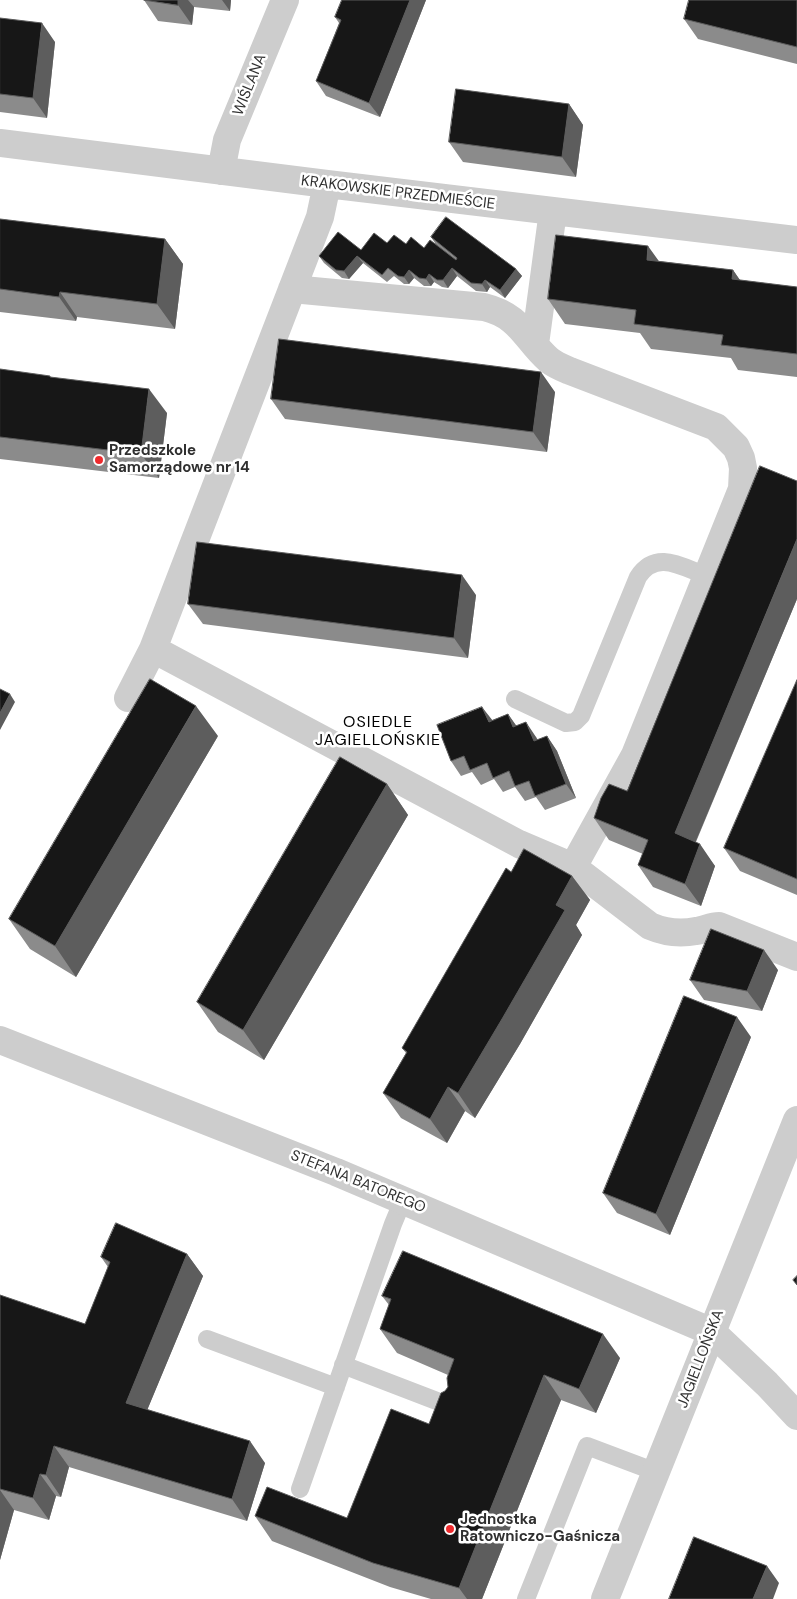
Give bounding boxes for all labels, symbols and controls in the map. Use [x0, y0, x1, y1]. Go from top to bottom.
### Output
street label: WIŚLANA [229, 52, 271, 118]
street label: KRAKOWSKIE PRZEDMIEŚCIE [300, 172, 496, 214]
place label: Przedszkole Samorządowe nr 14 [109, 442, 250, 477]
marker: Przedszkole Samorządowe nr 14 [93, 454, 105, 466]
district label: OSIEDLE JAGIELLOŃSKIE [313, 713, 443, 751]
street label: STEFANA BATOREGO [288, 1147, 428, 1217]
street label: JAGIELLOŃSKA [674, 1307, 728, 1411]
place label: Jednostka Ratowniczo-Gaśnicza [460, 1511, 620, 1546]
marker: Jednostka Ratowniczo-Gaśnicza [444, 1523, 456, 1535]

